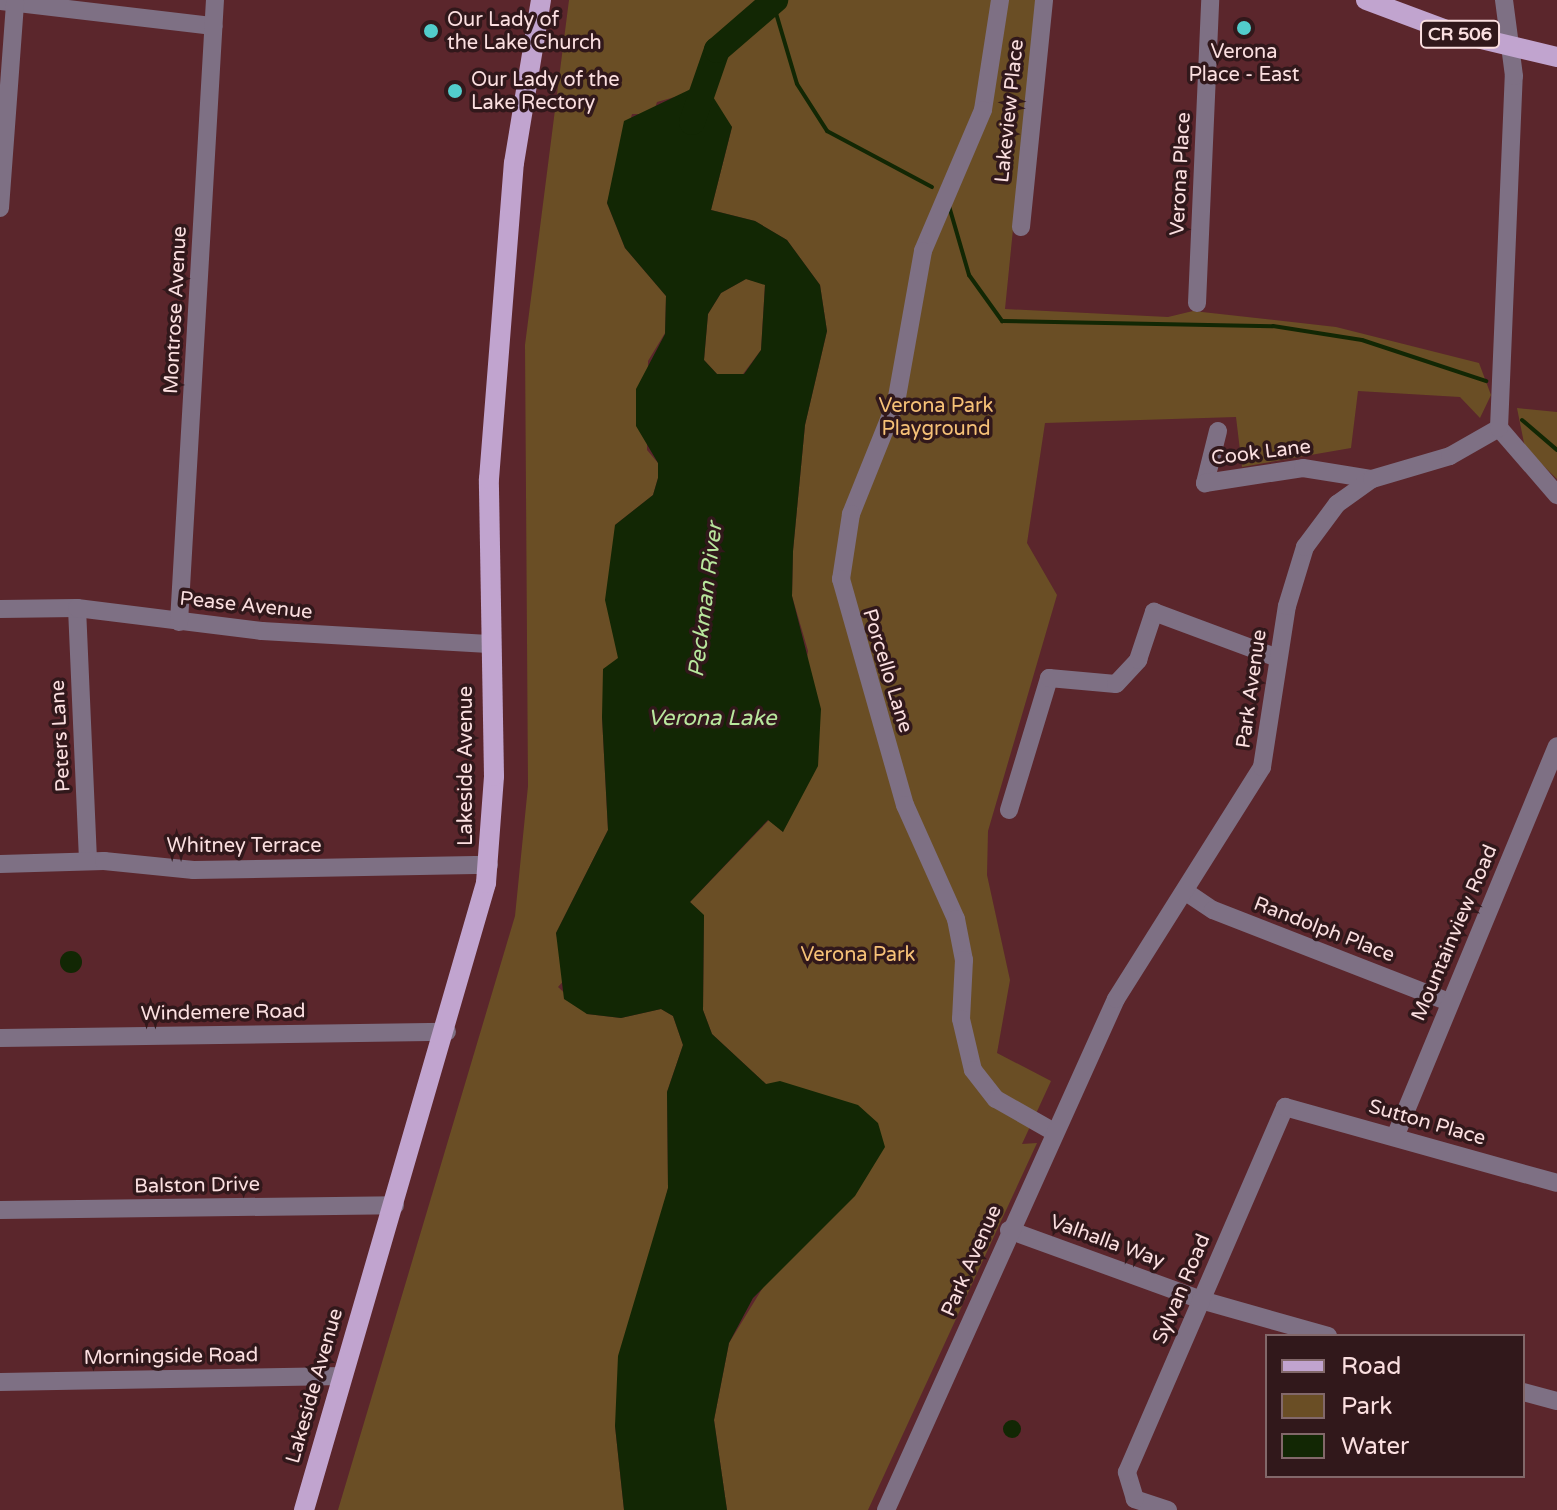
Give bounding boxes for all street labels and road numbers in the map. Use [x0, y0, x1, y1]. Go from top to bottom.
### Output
road number: CR 506 [1420, 20, 1500, 48]
street label: Lakeview Place [991, 38, 1029, 184]
street label: Verona Place [1166, 112, 1196, 236]
street label: Montrose Avenue [160, 225, 192, 395]
street label: Cook Lane [1210, 435, 1312, 471]
street label: Pease Avenue [178, 587, 314, 625]
street label: Porcello Lane [857, 606, 917, 736]
street label: Park Avenue [1232, 628, 1272, 750]
street label: Peters Lane [46, 679, 76, 793]
street label: Lakeside Avenue [454, 686, 478, 846]
street label: Whitney Terrace [166, 834, 322, 858]
street label: Mountainview Road [1407, 841, 1503, 1025]
street label: Randolph Place [1250, 892, 1398, 968]
street label: Windemere Road [140, 1000, 306, 1026]
street label: Sutton Place [1366, 1095, 1488, 1151]
street label: Balston Drive [134, 1173, 260, 1199]
street label: Park Avenue [937, 1202, 1007, 1320]
street label: Valhalla Way [1046, 1210, 1168, 1274]
street label: Sylvan Road [1148, 1231, 1216, 1347]
street label: Lakeside Avenue [281, 1306, 349, 1466]
street label: Morningside Road [83, 1343, 259, 1371]

